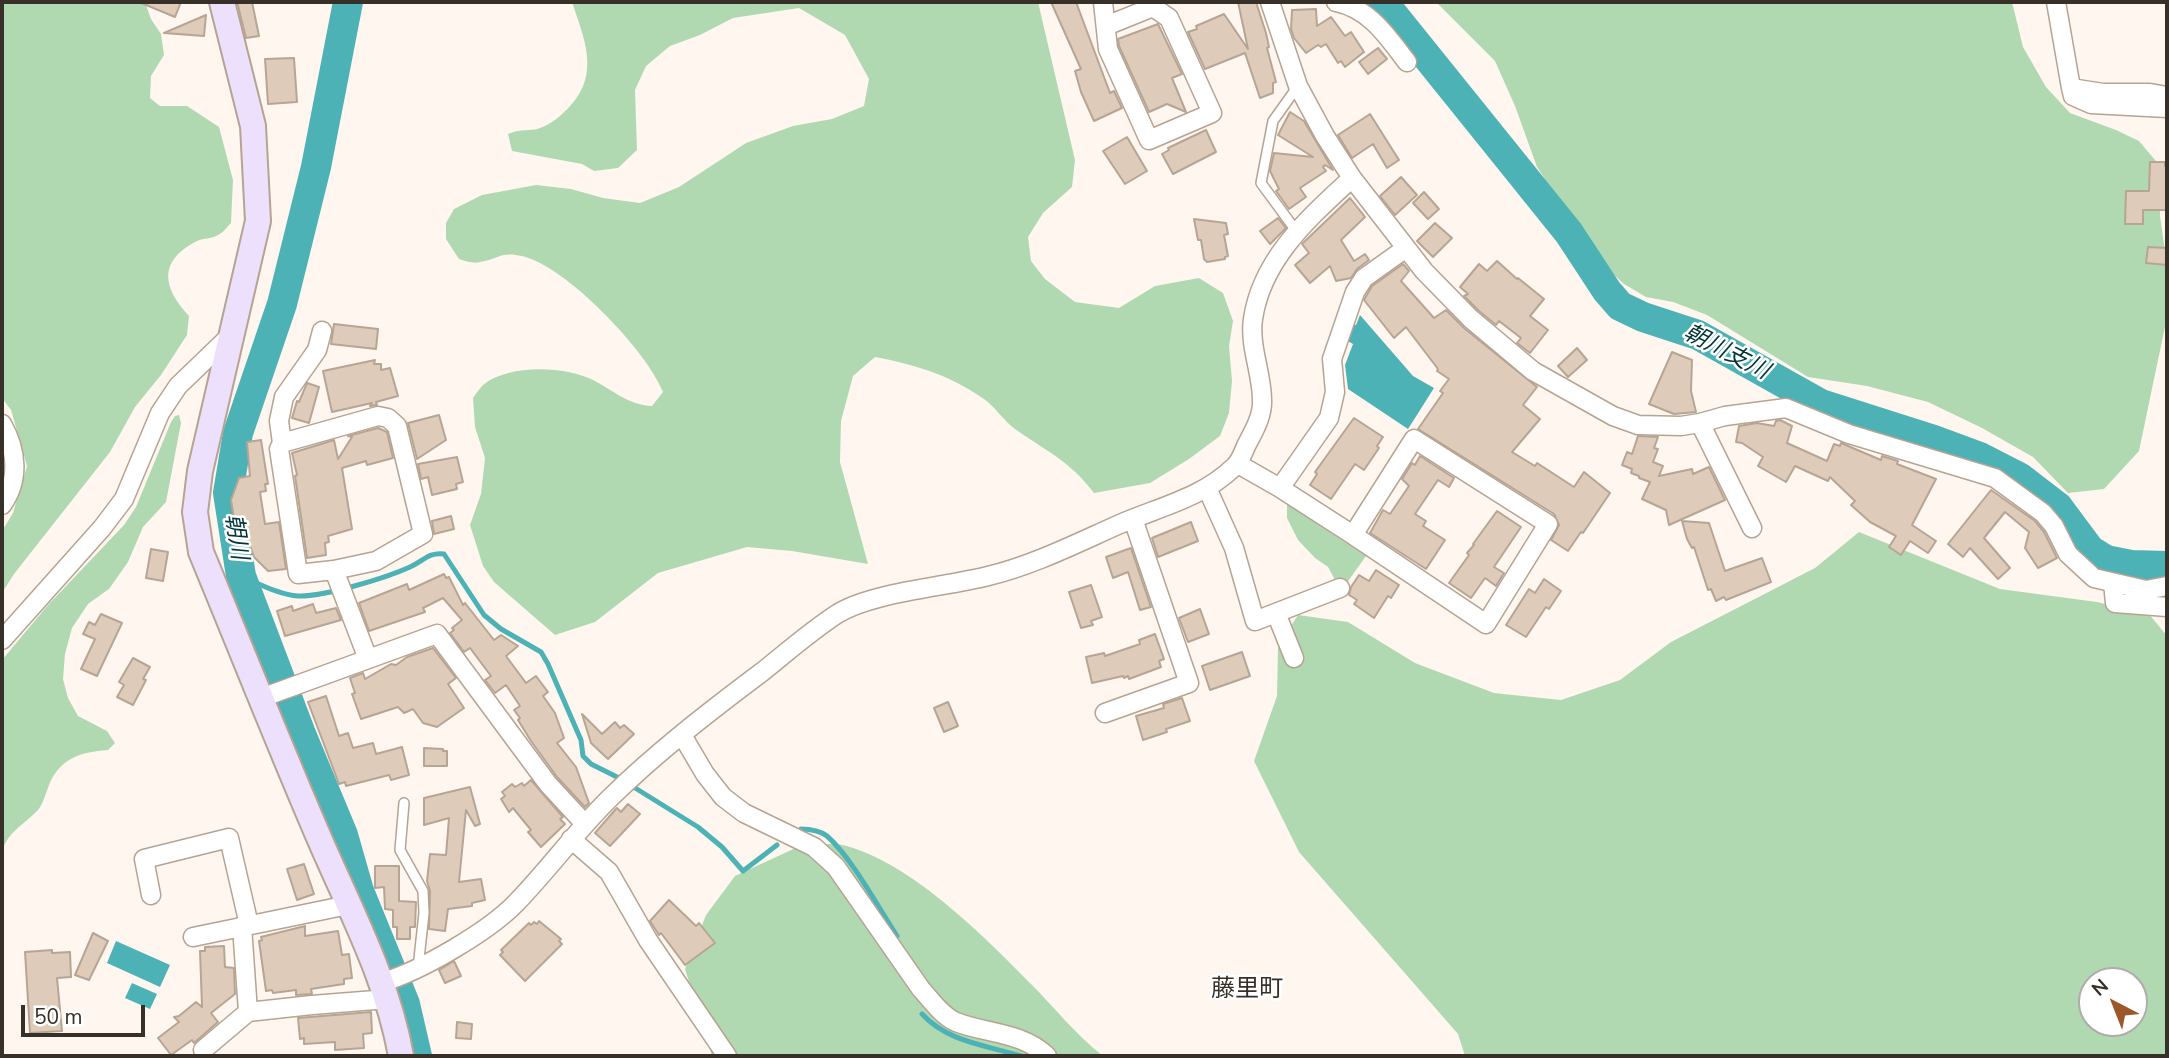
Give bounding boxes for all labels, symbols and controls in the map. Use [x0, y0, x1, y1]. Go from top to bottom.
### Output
water label: 朝川支川 [1679, 320, 1773, 386]
water label: 朝川 [218, 512, 252, 562]
north arrow [2078, 967, 2148, 1037]
text: N [2086, 973, 2114, 1002]
district label: 藤里町 [1211, 976, 1283, 1004]
scale bar [24, 992, 149, 1036]
text: 50 m [34, 1003, 83, 1031]

